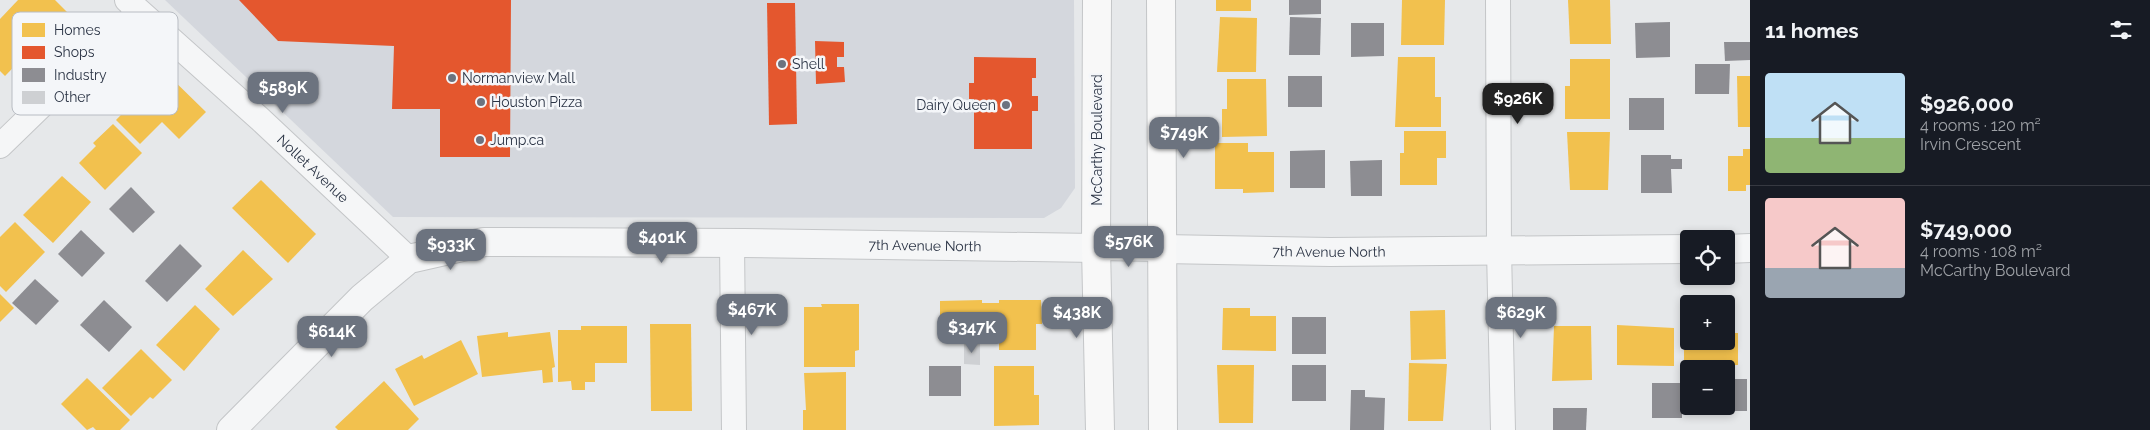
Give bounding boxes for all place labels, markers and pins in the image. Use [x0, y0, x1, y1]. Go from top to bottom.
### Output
place label: Shell [792, 56, 825, 72]
marker: Shell [776, 58, 788, 70]
place label: Normanview Mall [462, 70, 575, 86]
pin: $589K [248, 72, 318, 114]
marker: Normanview Mall [446, 72, 458, 84]
pin: $926K [1483, 82, 1553, 125]
place label: Houston Pizza [491, 94, 582, 110]
marker: Houston Pizza [475, 96, 487, 108]
place label: Dairy Queen [916, 97, 996, 113]
marker: Dairy Queen [1000, 99, 1012, 111]
pin: $749K [1149, 116, 1219, 159]
place label: Jump.ca [490, 132, 544, 148]
marker: Jump.ca [474, 134, 486, 146]
pin: $401K [627, 222, 697, 264]
pin: $576K [1094, 226, 1164, 268]
pin: $933K [416, 228, 486, 271]
pin: $467K [717, 294, 787, 336]
pin: $438K [1042, 296, 1112, 339]
pin: $629K [1486, 296, 1556, 339]
pin: $347K [937, 312, 1007, 354]
pin: $614K [297, 316, 367, 358]

